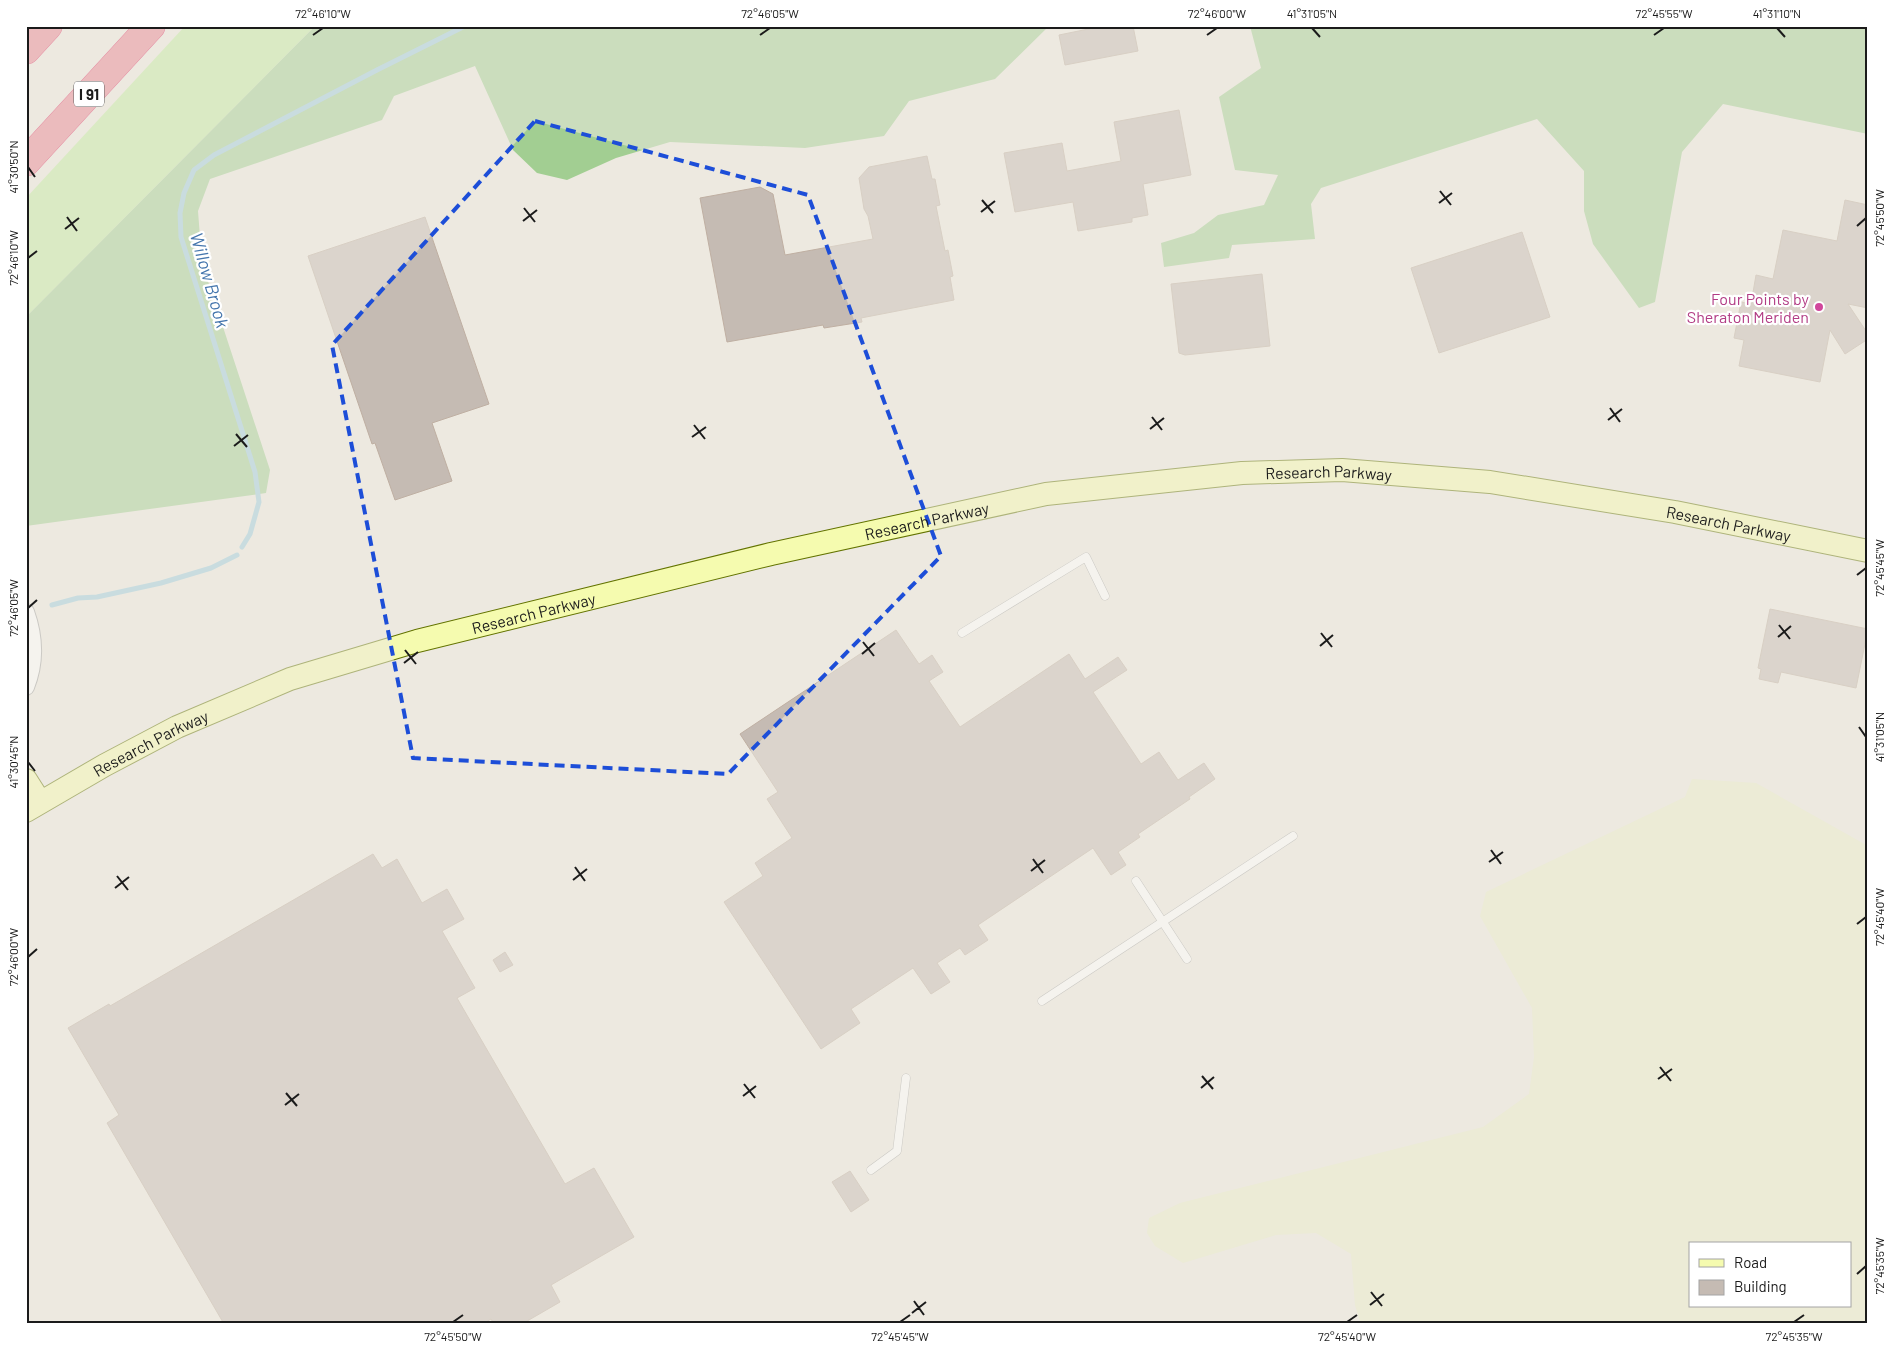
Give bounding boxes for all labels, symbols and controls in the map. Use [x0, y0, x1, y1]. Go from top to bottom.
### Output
text: 72°46'10"W [295, 6, 351, 20]
text: 72°46'05"W [741, 6, 799, 20]
text: 72°46'00"W [1188, 6, 1247, 20]
text: 41°31'05"N [1287, 6, 1337, 20]
text: 72°45'55"W [1635, 6, 1693, 20]
text: 41°31'10"N [1753, 6, 1801, 20]
road number: I 91 [74, 82, 104, 106]
text: 41°30'50"N [6, 140, 20, 194]
text: 72°45'50"W [1872, 189, 1886, 247]
text: 72°46'10"W [6, 230, 20, 286]
water label: Willow Brook [186, 230, 234, 330]
place label: Four Points by Sheraton Meriden [1687, 289, 1810, 326]
marker: Four Points by Sheraton Meriden [1813, 301, 1825, 313]
street label: Research Parkway [1265, 460, 1393, 484]
street label: Research Parkway [863, 497, 991, 543]
street label: Research Parkway [1665, 501, 1793, 545]
text: 72°45'45"W [1872, 539, 1886, 597]
text: 72°46'05"W [6, 579, 20, 637]
street label: Research Parkway [470, 588, 598, 637]
street label: Research Parkway [89, 705, 211, 780]
text: 41°31'05"N [1872, 712, 1886, 762]
text: 41°30'45"N [6, 736, 20, 788]
text: 72°45'40"W [1872, 888, 1886, 946]
text: 72°46'00"W [6, 927, 20, 986]
text: 72°45'35"W [1872, 1237, 1886, 1295]
legend [1689, 1242, 1852, 1308]
text: Road [1734, 1253, 1767, 1271]
text: Building [1734, 1277, 1787, 1295]
text: 72°45'50"W [424, 1329, 482, 1343]
text: 72°45'45"W [871, 1329, 929, 1343]
text: 72°45'40"W [1318, 1329, 1376, 1343]
text: 72°45'35"W [1765, 1329, 1823, 1343]

